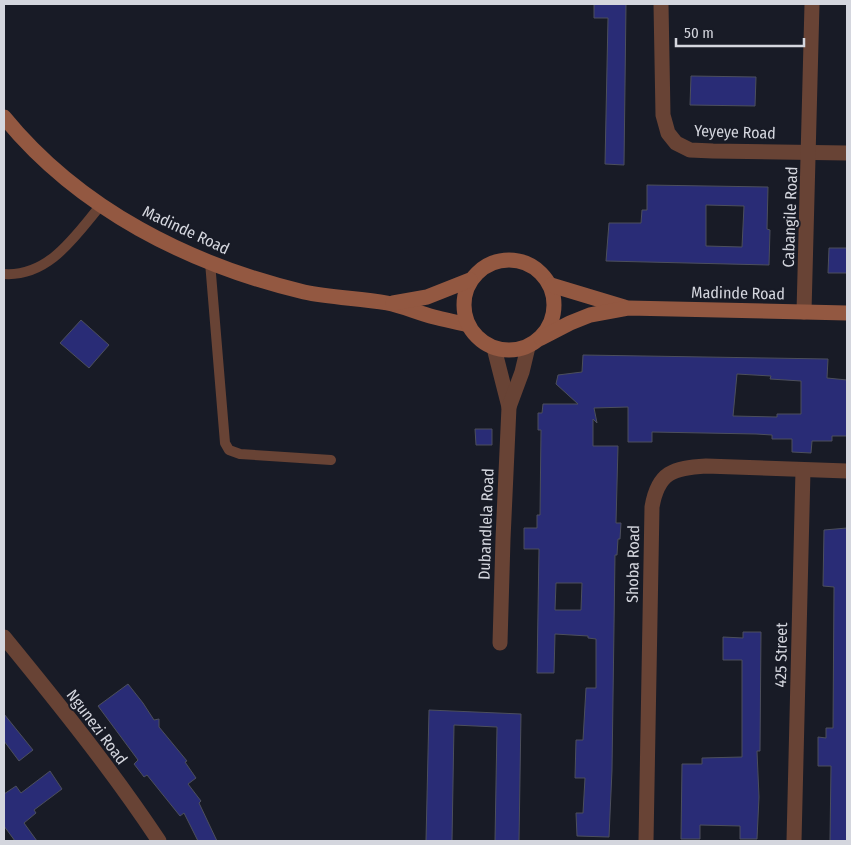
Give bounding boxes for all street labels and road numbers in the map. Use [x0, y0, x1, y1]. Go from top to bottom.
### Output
street label: Yeyeye Road [694, 121, 776, 143]
street label: Cabangile Road [779, 166, 801, 268]
street label: Madinde Road [140, 202, 232, 258]
street label: Madinde Road [691, 283, 785, 303]
street label: Dubandlela Road [475, 468, 497, 580]
street label: Shoba Road [623, 525, 643, 603]
street label: 425 Street [771, 622, 791, 688]
street label: Ngunezi Road [63, 686, 131, 768]

